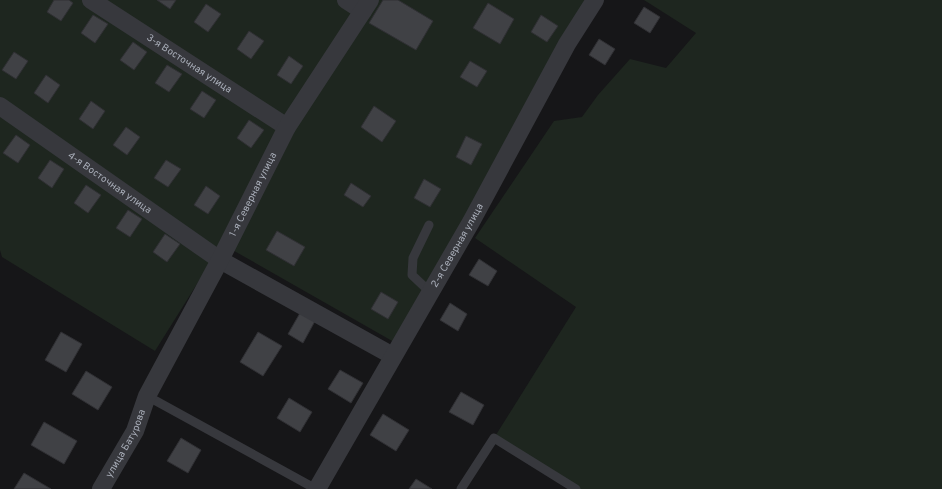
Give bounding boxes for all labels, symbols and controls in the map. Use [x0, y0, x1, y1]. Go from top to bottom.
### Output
street label: 3-я Восточная улица [144, 31, 234, 96]
street label: 4-я Восточная улица [65, 149, 154, 217]
street label: 1-я Северная улица [226, 150, 280, 239]
street label: 2-я Северная улица [428, 201, 486, 290]
street label: улица Батурова [103, 408, 148, 480]

